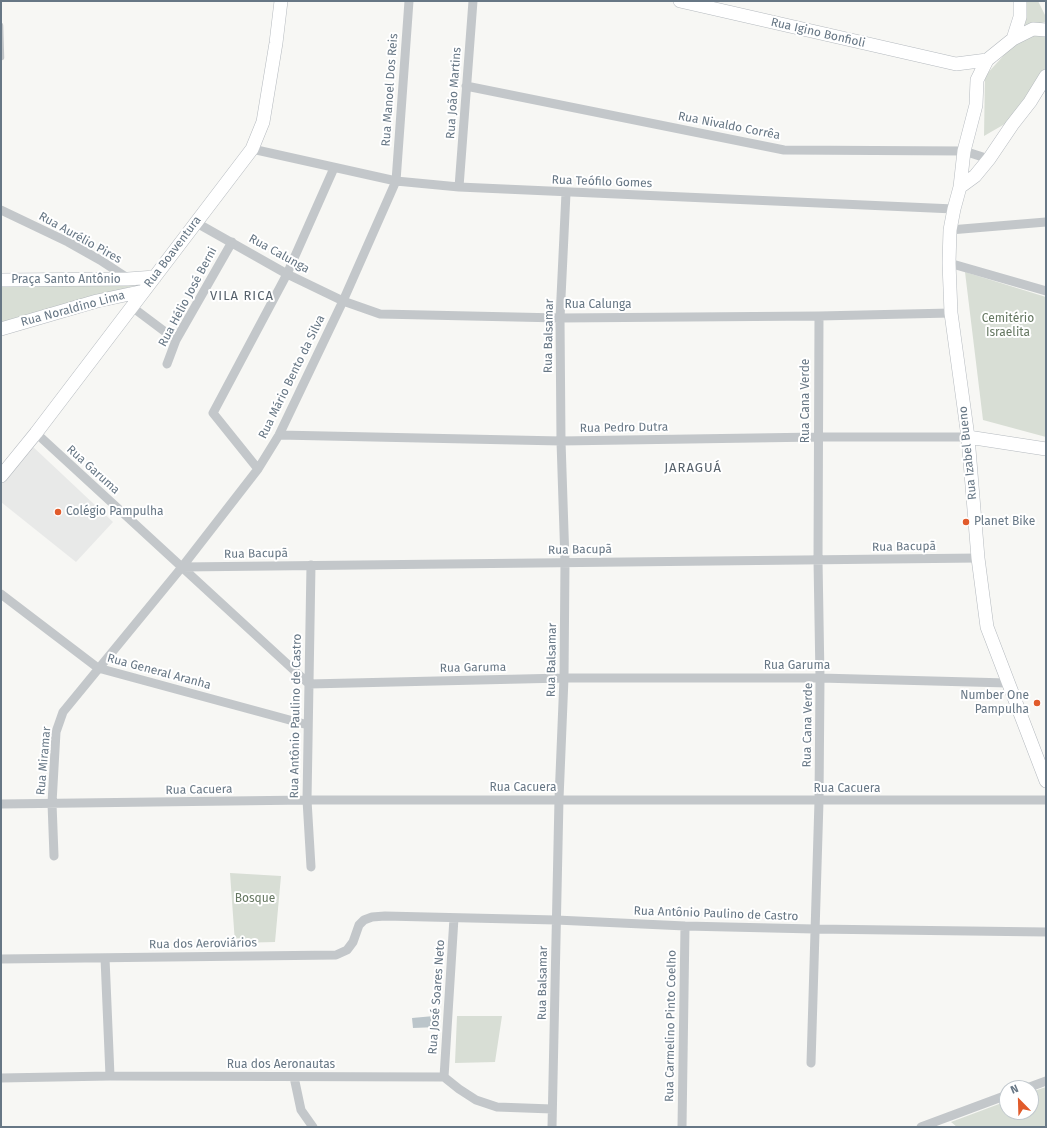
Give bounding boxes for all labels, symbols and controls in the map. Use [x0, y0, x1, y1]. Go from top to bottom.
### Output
street label: Rua Igino Bonfioli [769, 15, 867, 51]
street label: Rua Manoel Dos Reis [379, 33, 401, 147]
street label: Rua João Martins [444, 47, 464, 139]
street label: Rua Nivaldo Corrêa [677, 109, 781, 143]
street label: Rua Teófilo Gomes [551, 173, 653, 191]
street label: Rua Aurélio Pires [36, 209, 124, 267]
street label: Rua Boaventura [141, 213, 205, 291]
street label: Rua Calunga [246, 231, 312, 277]
street label: Rua Hélio José Berni [156, 245, 220, 349]
street label: Praça Santo Antônio [11, 273, 121, 287]
street label: Rua Noraldino Lima [19, 288, 127, 330]
district label: VILA RICA [210, 288, 274, 304]
street label: Rua Calunga [564, 298, 632, 312]
street label: Rua Balsamar [541, 299, 557, 373]
park label: Cemitério Israelita [982, 312, 1034, 340]
street label: Rua Mário Bento da Silva [256, 313, 328, 441]
street label: Rua Cana Verde [799, 359, 813, 443]
street label: Rua Izabel Bueno [956, 405, 980, 501]
street label: Rua Pedro Dutra [580, 420, 668, 436]
street label: Rua Garuma [63, 442, 123, 498]
district label: JARAGUÁ [664, 460, 722, 476]
place label: Colégio Pampulha [66, 505, 164, 519]
marker: Colégio Pampulha [53, 507, 63, 517]
place label: Planet Bike [974, 515, 1035, 529]
marker: Planet Bike [961, 517, 971, 527]
street label: Rua Bacupã [872, 539, 936, 555]
street label: Rua Bacupã [548, 542, 612, 558]
street label: Rua Bacupã [224, 546, 288, 562]
street label: Rua Balsamar [544, 623, 560, 697]
street label: Rua Antônio Paulino de Castro [287, 634, 305, 798]
street label: Rua General Aranha [105, 651, 213, 693]
street label: Rua Garuma [764, 659, 830, 673]
street label: Rua Garuma [440, 660, 506, 676]
street label: Rua Cana Verde [800, 683, 816, 767]
place label: Number One Pampulha [960, 689, 1029, 717]
marker: Number One Pampulha [1032, 698, 1042, 708]
street label: Rua Miramar [34, 726, 54, 796]
street label: Rua Cacuera [490, 781, 556, 795]
street label: Rua Cacuera [165, 782, 233, 798]
street label: Rua Cacuera [814, 782, 880, 796]
park label: Bosque [235, 892, 275, 906]
street label: Rua Antônio Paulino de Castro [633, 904, 799, 924]
street label: Rua dos Aeroviários [149, 936, 257, 952]
street label: Rua José Soares Neto [426, 939, 448, 1055]
street label: Rua Balsamar [535, 946, 551, 1020]
street label: Rua Carmelino Pinto Coelho [662, 950, 680, 1102]
street label: Rua dos Aeronautas [227, 1058, 335, 1072]
north arrow [999, 1080, 1039, 1120]
text: N [1009, 1082, 1020, 1097]

